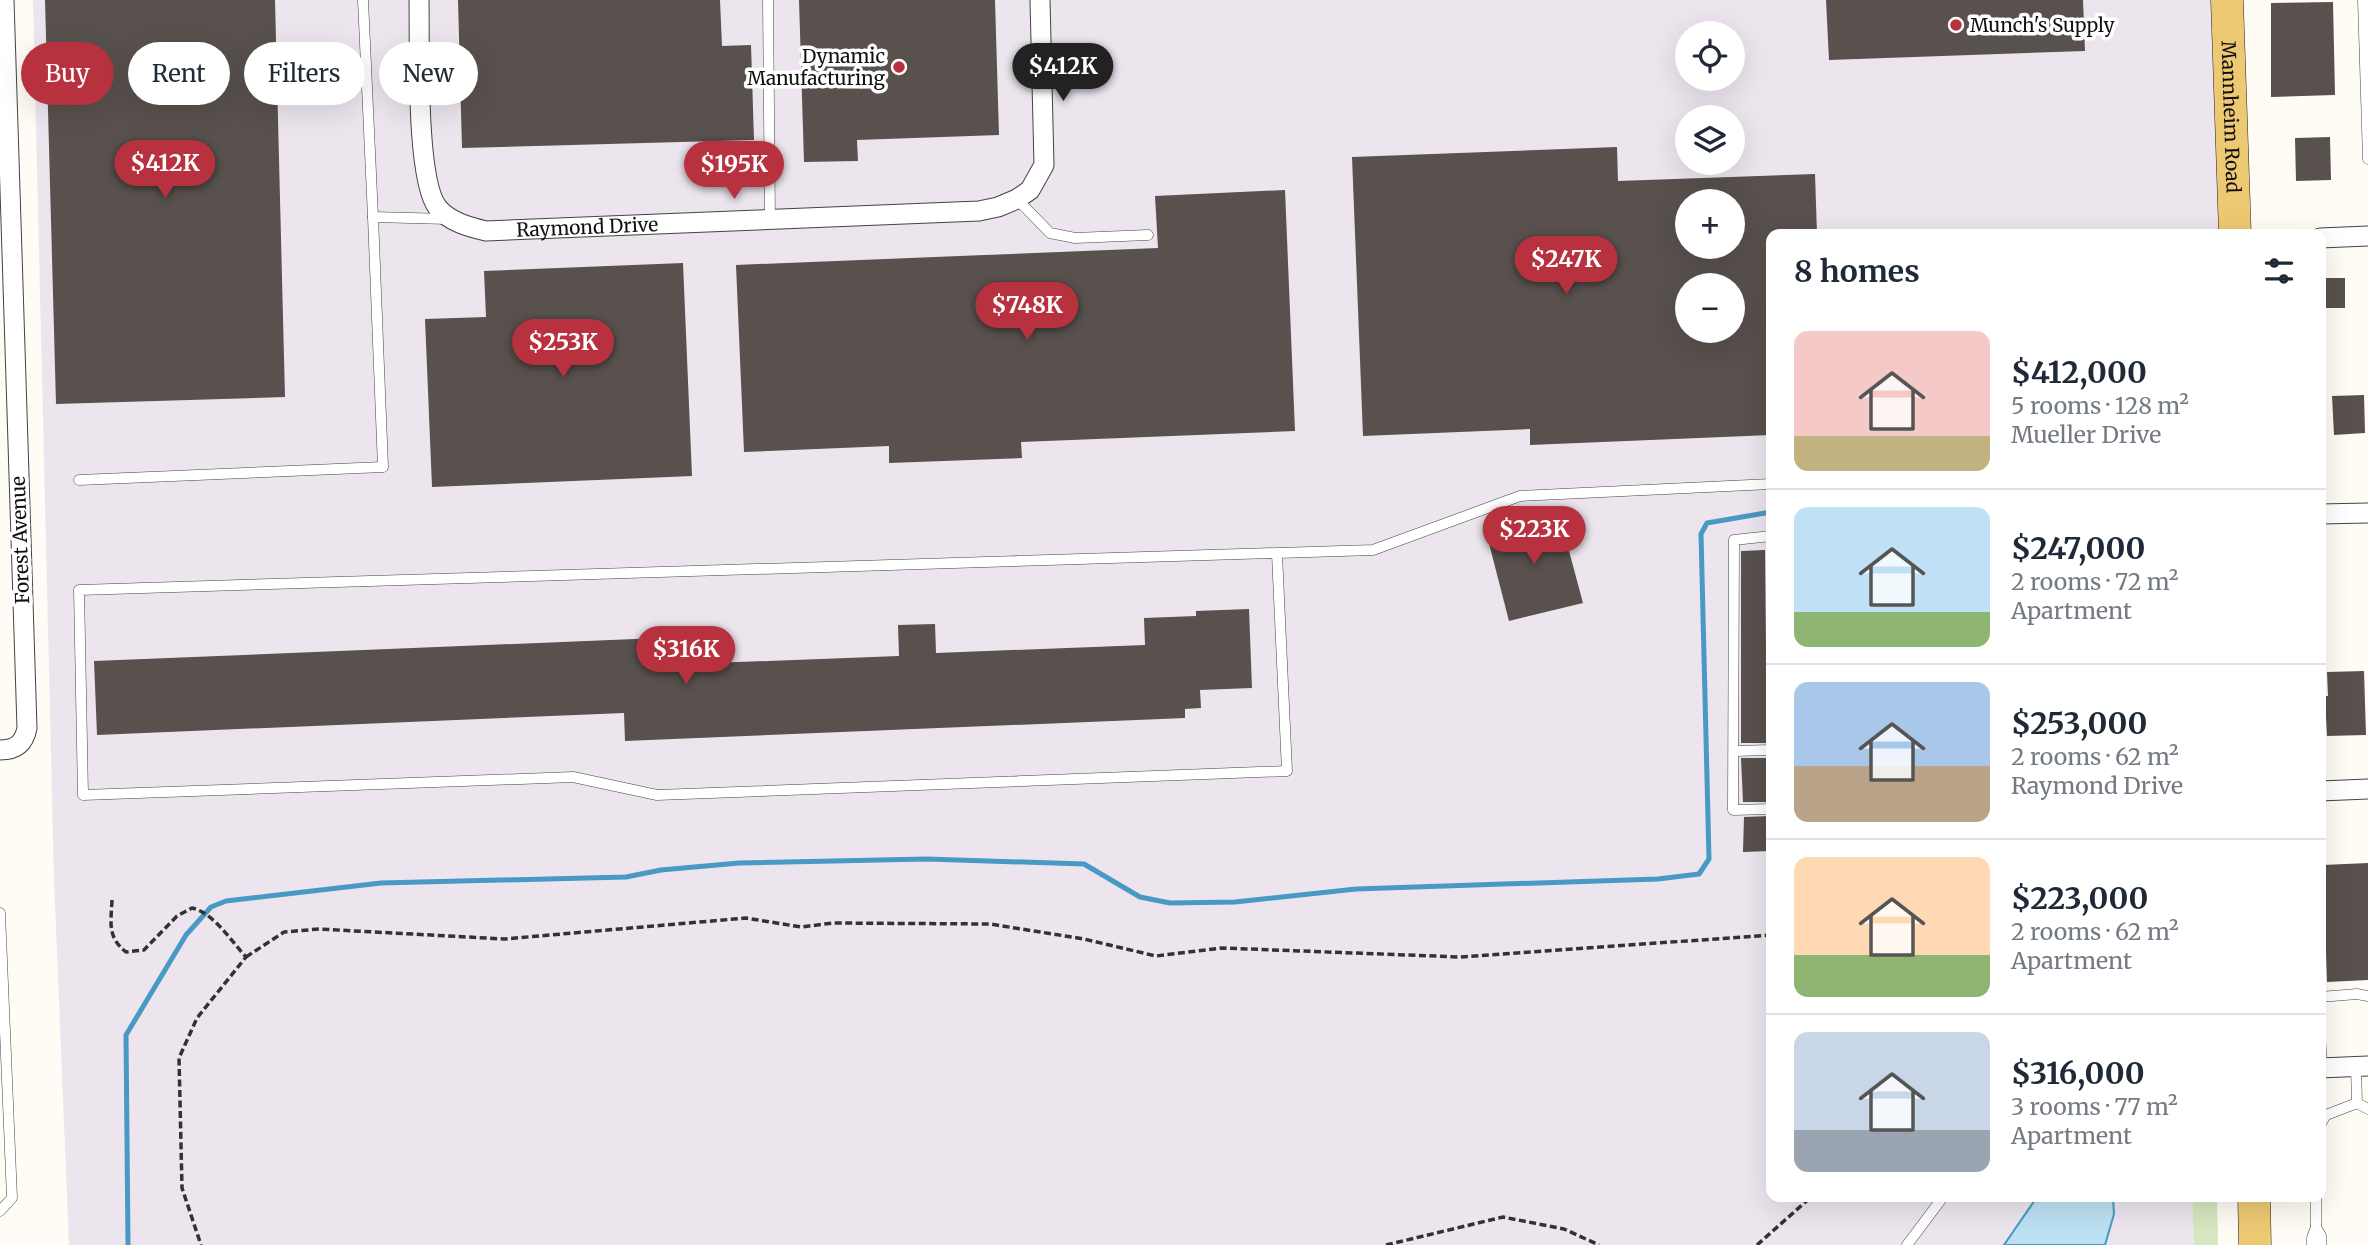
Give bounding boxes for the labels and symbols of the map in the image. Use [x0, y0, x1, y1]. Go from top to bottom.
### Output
place label: Munch's Supply [1970, 13, 2115, 37]
marker: Munch's Supply [1948, 17, 1964, 33]
street label: Mannheim Road [2216, 40, 2246, 193]
pin: $412K [1014, 43, 1112, 103]
place label: Dynamic Manufacturing [747, 44, 885, 90]
marker: Dynamic Manufacturing [891, 59, 907, 75]
pin: $412K [116, 140, 214, 200]
pin: $195K [685, 142, 783, 201]
street label: Raymond Drive [516, 212, 659, 242]
pin: $247K [1517, 236, 1615, 296]
pin: $748K [978, 282, 1076, 342]
pin: $253K [514, 320, 612, 379]
street label: Forest Avenue [6, 476, 34, 604]
pin: $223K [1485, 506, 1583, 566]
pin: $316K [637, 626, 735, 686]

